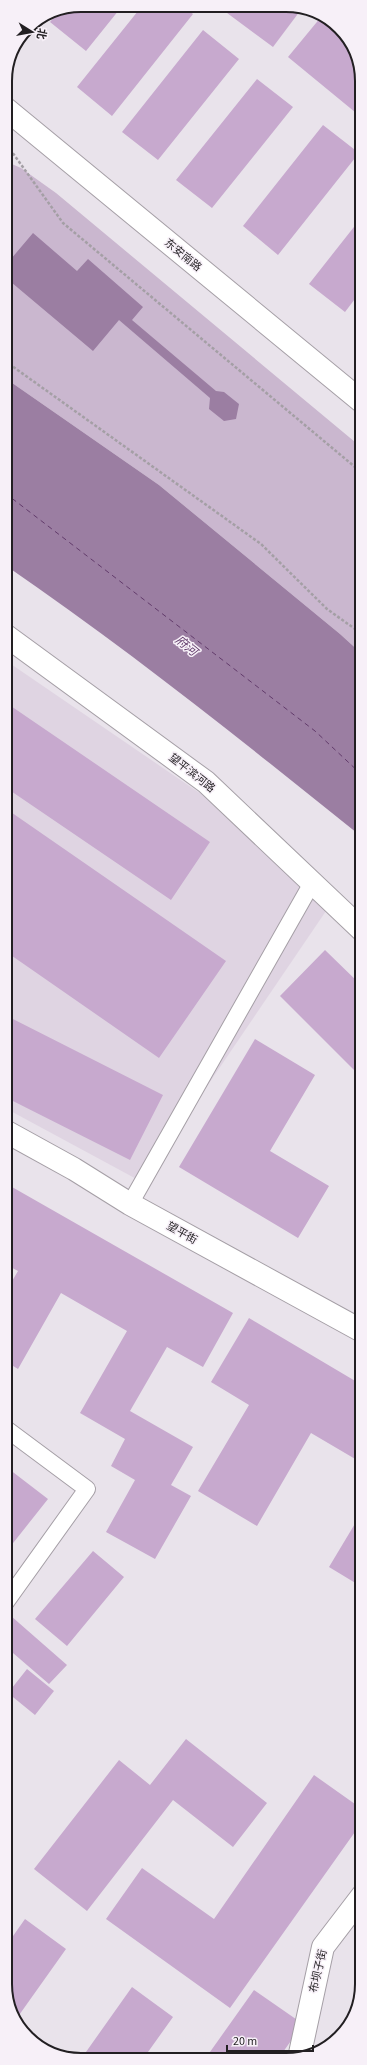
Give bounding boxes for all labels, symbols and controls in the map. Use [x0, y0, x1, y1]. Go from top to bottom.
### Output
north arrow [12, 12, 52, 52]
text: 北 [33, 27, 50, 41]
street label: 东安南路 [161, 235, 205, 275]
water label: 府河 [171, 632, 202, 661]
street label: 望平滨河路 [166, 750, 218, 796]
street label: 望平街 [164, 1218, 200, 1248]
street label: 布坝子街 [306, 1948, 330, 1994]
scale bar [227, 2027, 313, 2053]
text: 20 m [233, 2033, 257, 2050]

